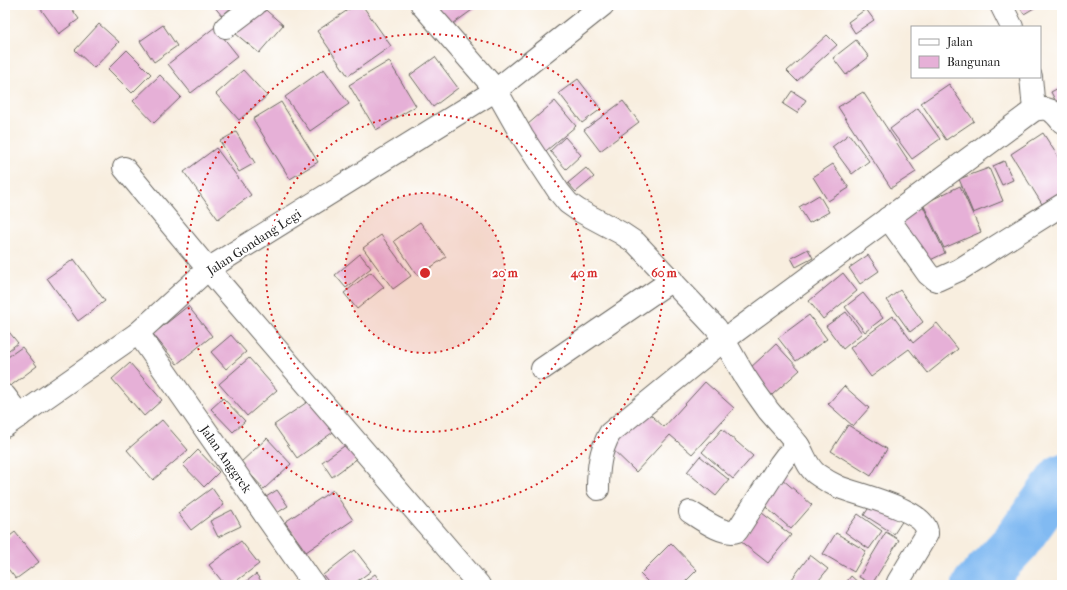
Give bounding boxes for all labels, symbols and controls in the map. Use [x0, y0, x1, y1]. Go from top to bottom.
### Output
legend [911, 26, 1041, 78]
text: Jalan [946, 35, 973, 49]
text: Bangunan [947, 55, 1000, 69]
street label: Jalan Gondang Legi [203, 206, 304, 279]
centre of rings [418, 266, 432, 280]
text: 20 m [492, 266, 519, 280]
text: 40 m [570, 266, 598, 281]
text: 60 m [651, 266, 678, 280]
street label: Jalan Anggrek [197, 421, 255, 496]

